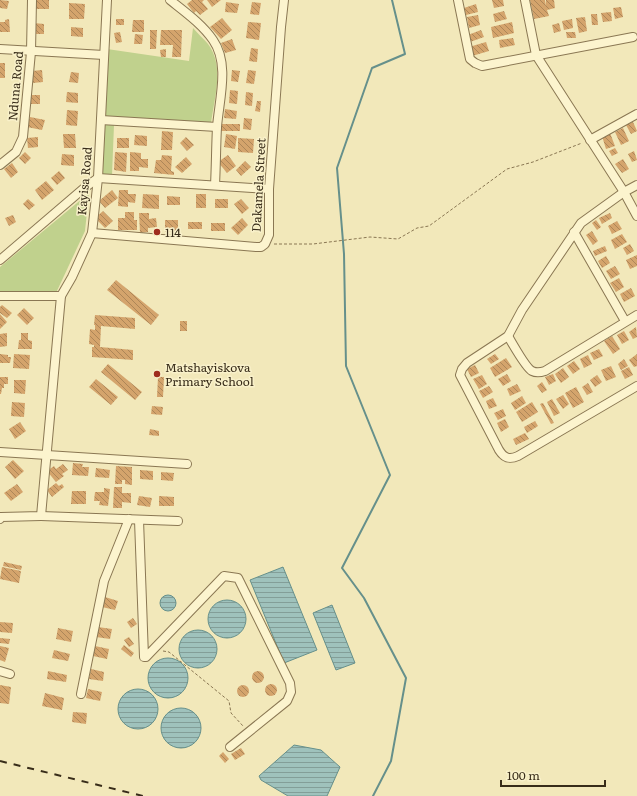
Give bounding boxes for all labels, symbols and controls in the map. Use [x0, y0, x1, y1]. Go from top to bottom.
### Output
street label: Nduna Road [3, 50, 27, 122]
street label: Dakamela Street [247, 137, 269, 232]
street label: Kayisa Road [72, 145, 96, 216]
place label: 114 [165, 223, 181, 241]
marker: 114 [152, 227, 162, 237]
place label: Matshayiskova Primary School [165, 358, 254, 390]
marker: Matshayiskova Primary School [152, 369, 162, 379]
scale bar [501, 762, 605, 788]
text: 100 m [507, 766, 540, 784]

